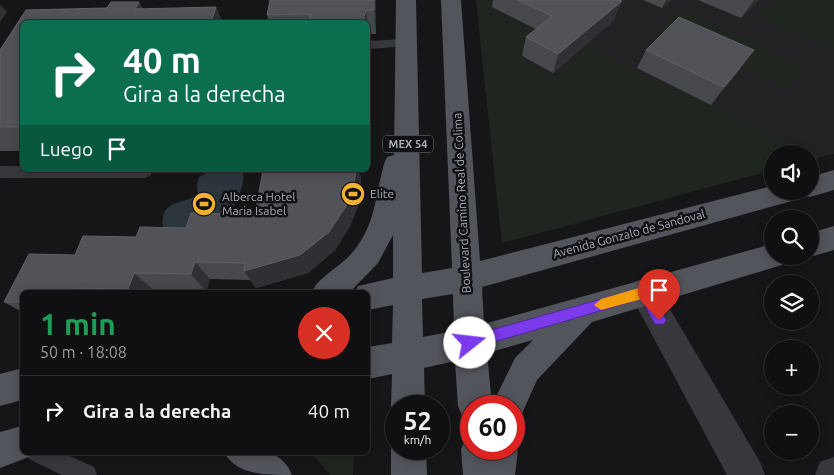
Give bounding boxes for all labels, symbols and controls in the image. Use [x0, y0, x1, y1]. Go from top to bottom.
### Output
icon: right [40, 40, 105, 105]
text: 40 m [123, 40, 201, 80]
text: Gira a la derecha [123, 81, 286, 106]
street label: Boulevard Camino Real de Colima [450, 113, 473, 293]
icon: arrive [103, 135, 131, 163]
road number: MEX 54 [383, 136, 433, 152]
text: Luego [40, 138, 93, 160]
map controls [764, 145, 819, 460]
button: sound [764, 145, 819, 200]
sports icon: Elite [340, 181, 366, 207]
place label: Elite [370, 187, 394, 200]
place label: Alberca Hotel Maria Isabel [222, 190, 295, 217]
sports icon: Alberca Hotel Maria Isabel [191, 191, 217, 217]
street label: Avenida Gonzalo de Sandoval [551, 207, 706, 260]
button: search [764, 210, 819, 265]
pin [638, 269, 680, 320]
button: layers [764, 275, 819, 330]
icon: arrive [645, 276, 673, 304]
text: 1 min [40, 307, 116, 341]
button: close [298, 307, 350, 359]
position arrow [443, 316, 495, 368]
button: + [764, 340, 819, 395]
text: 50 m · 18:08 [40, 343, 127, 361]
speed limit sign: 60 [460, 395, 525, 460]
icon: right [40, 397, 68, 425]
text: Gira a la derecha [83, 400, 231, 422]
text: 40 m [308, 400, 350, 422]
button: − [764, 405, 819, 460]
text: 52 [403, 407, 432, 435]
text: km/h [404, 433, 431, 446]

